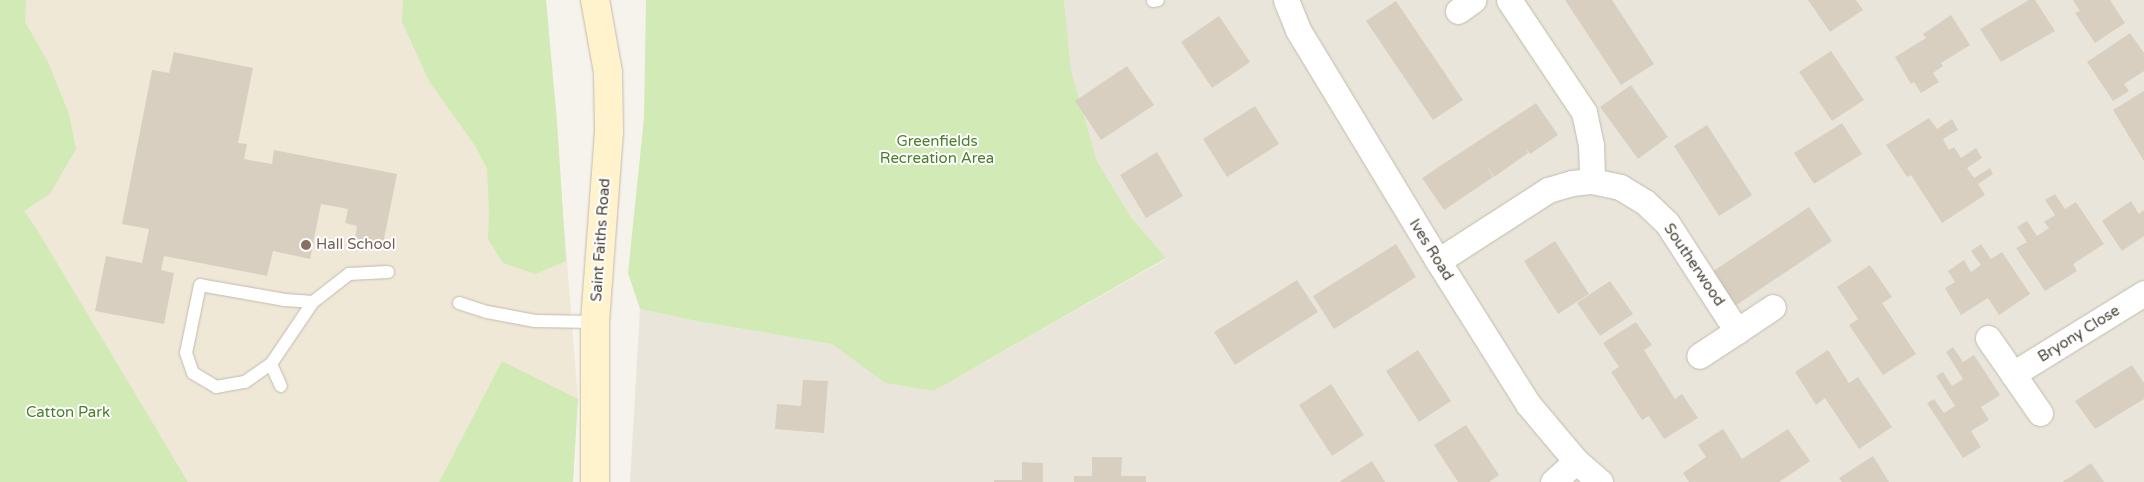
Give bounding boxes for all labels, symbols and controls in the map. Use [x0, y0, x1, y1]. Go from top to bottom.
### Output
park label: Greenfields Recreation Area [880, 132, 994, 167]
street label: Saint Faiths Road [588, 178, 614, 302]
street label: Ives Road [1405, 216, 1457, 284]
street label: Southerwood [1660, 220, 1728, 310]
place label: Hall School [316, 236, 395, 254]
marker: Hall School [300, 239, 312, 251]
street label: Bryony Close [2035, 302, 2123, 366]
park label: Catton Park [26, 404, 110, 422]

